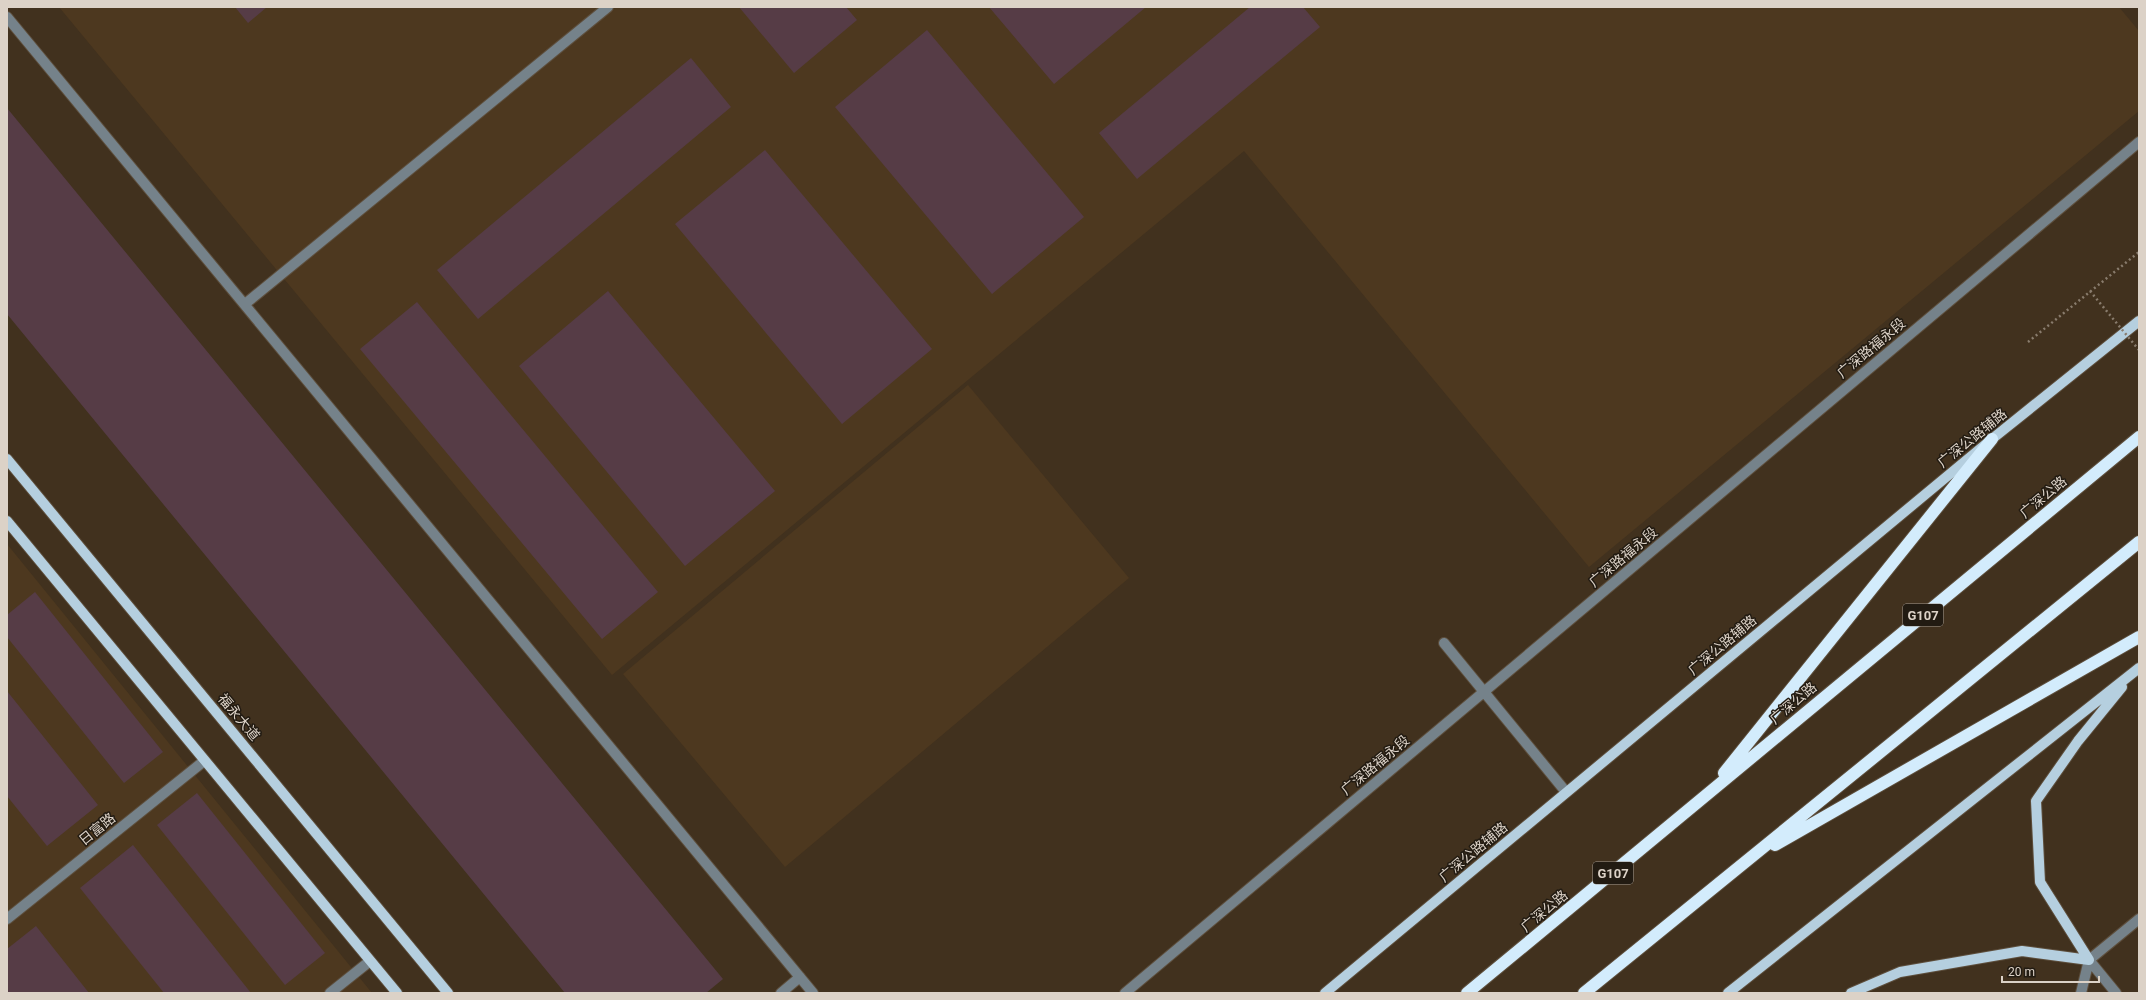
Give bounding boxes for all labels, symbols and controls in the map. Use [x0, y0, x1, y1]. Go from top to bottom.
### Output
street label: 广深路福永段 [1834, 315, 1908, 381]
street label: 广深公路辅路 [1934, 405, 2010, 471]
street label: 广深公路 [2016, 473, 2070, 521]
street label: 广深路福永段 [1586, 524, 1660, 590]
road number: G107 [1903, 604, 1943, 626]
street label: 广深公路辅路 [1685, 612, 1759, 678]
street label: 广深公路 [1766, 679, 1820, 727]
street label: 福永大道 [215, 690, 263, 744]
street label: 广深路福永段 [1338, 732, 1412, 798]
street label: 日富路 [76, 810, 118, 848]
street label: 广深公路辅路 [1436, 819, 1510, 885]
road number: G107 [1593, 862, 1633, 884]
street label: 广深公路 [1517, 887, 1571, 935]
scale bar [2002, 958, 2099, 984]
text: 20 m [2008, 965, 2035, 979]

